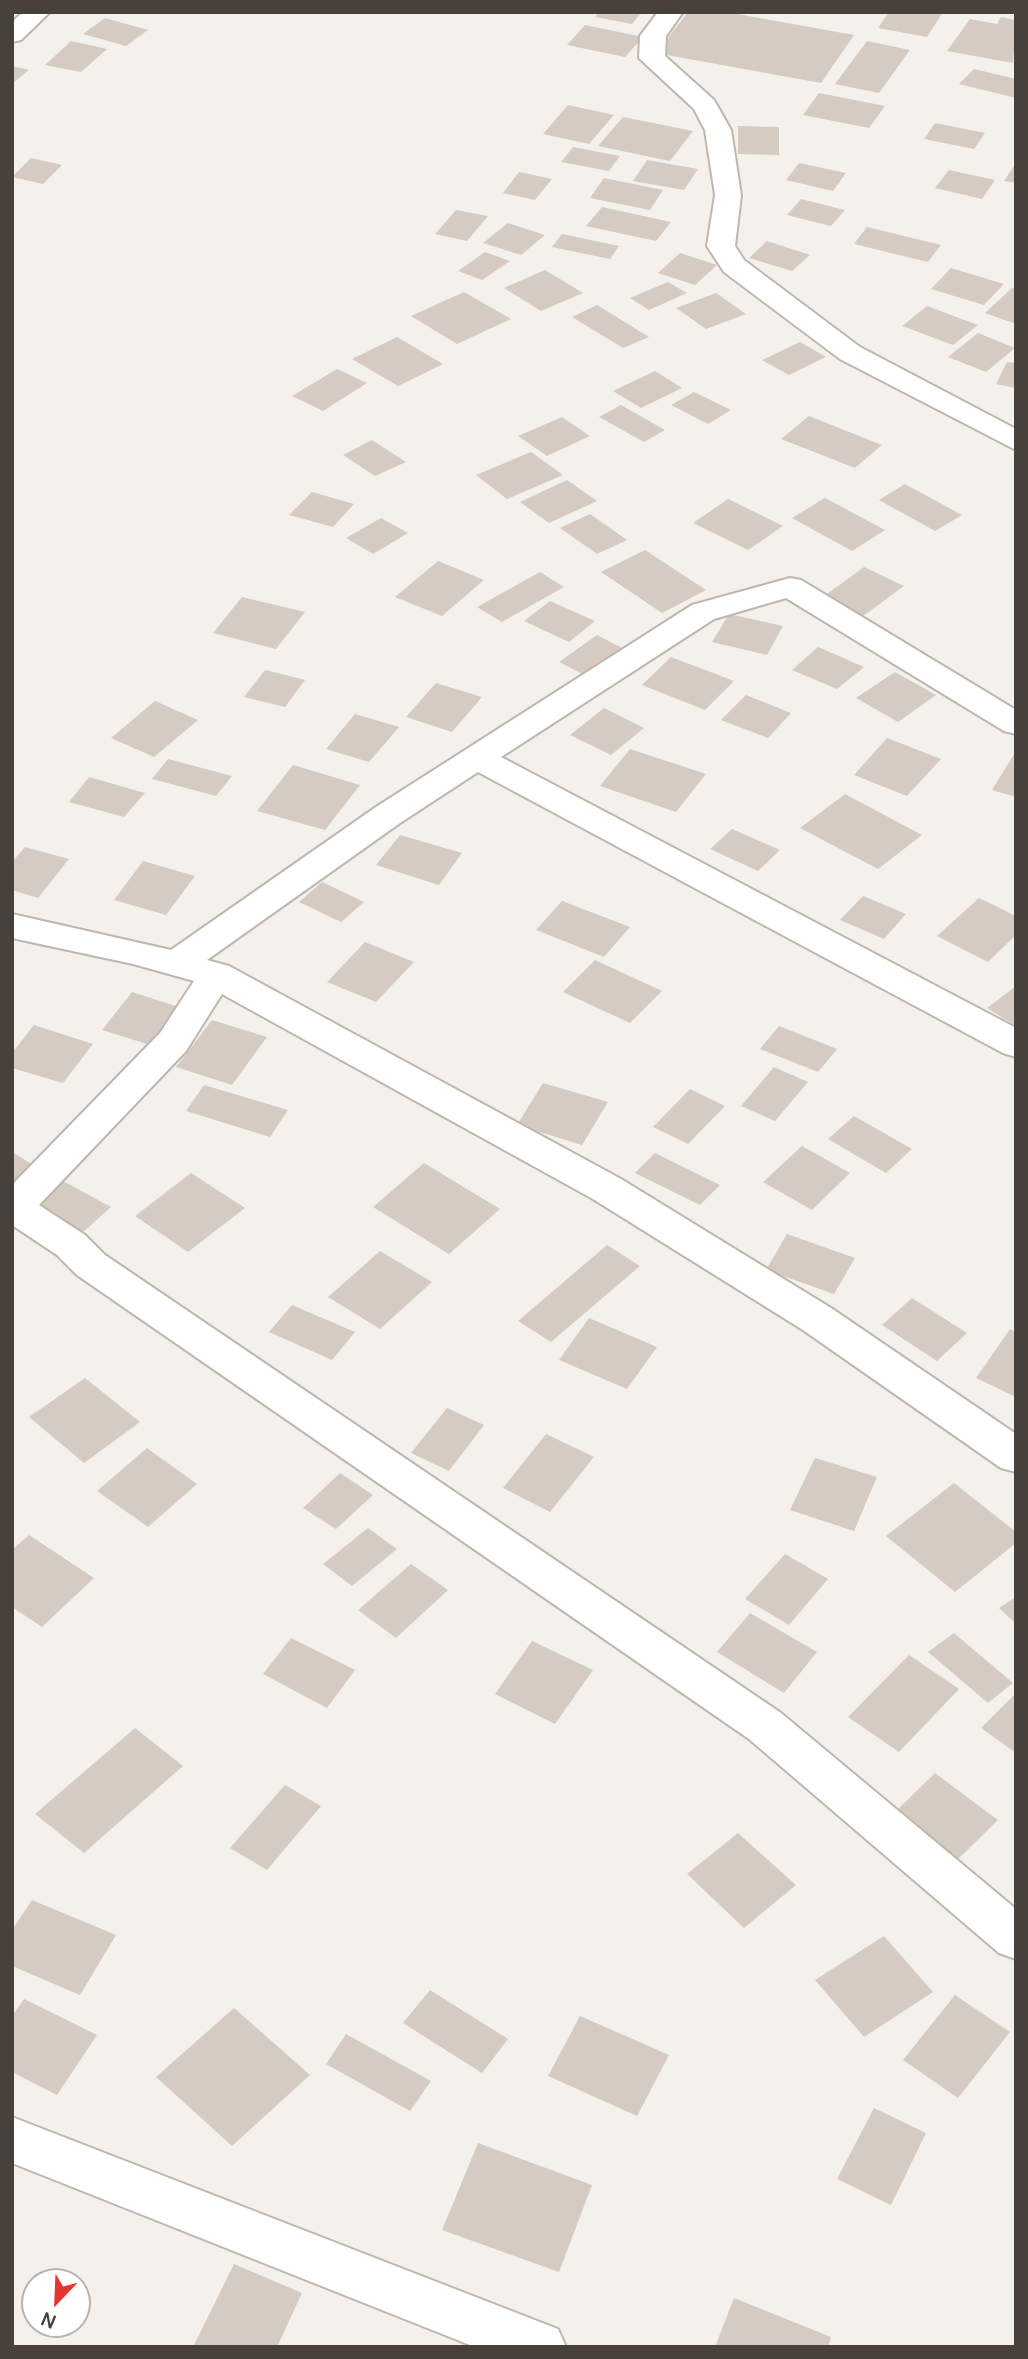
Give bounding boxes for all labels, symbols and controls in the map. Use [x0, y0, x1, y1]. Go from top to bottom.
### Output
north arrow [21, 2268, 91, 2338]
text: N [37, 2306, 60, 2335]

